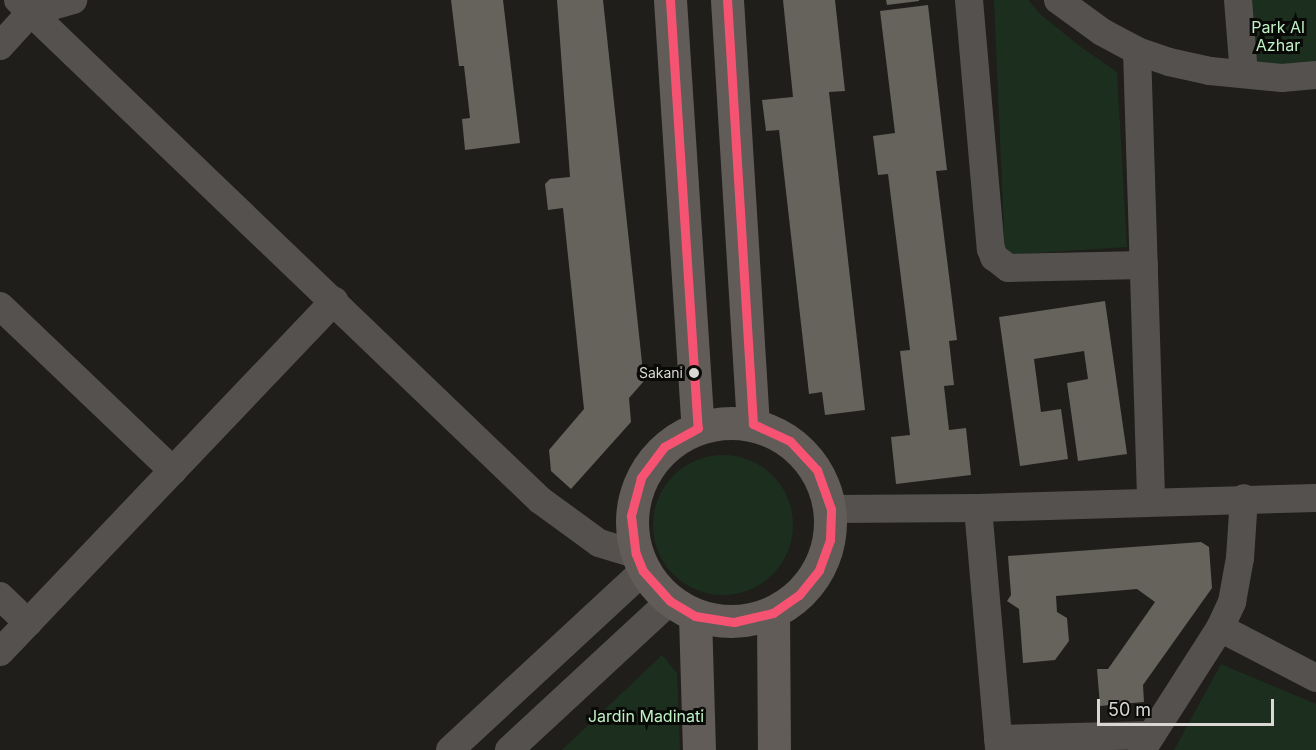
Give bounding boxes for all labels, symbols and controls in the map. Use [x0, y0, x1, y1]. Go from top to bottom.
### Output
park label: Park Al Azhar [1251, 17, 1305, 55]
place label: Sakani [639, 365, 683, 381]
marker: Sakani [688, 367, 700, 379]
scale bar [1100, 687, 1277, 725]
text: 50 m [1108, 699, 1151, 720]
park label: Jardin Madinati [588, 706, 704, 726]

